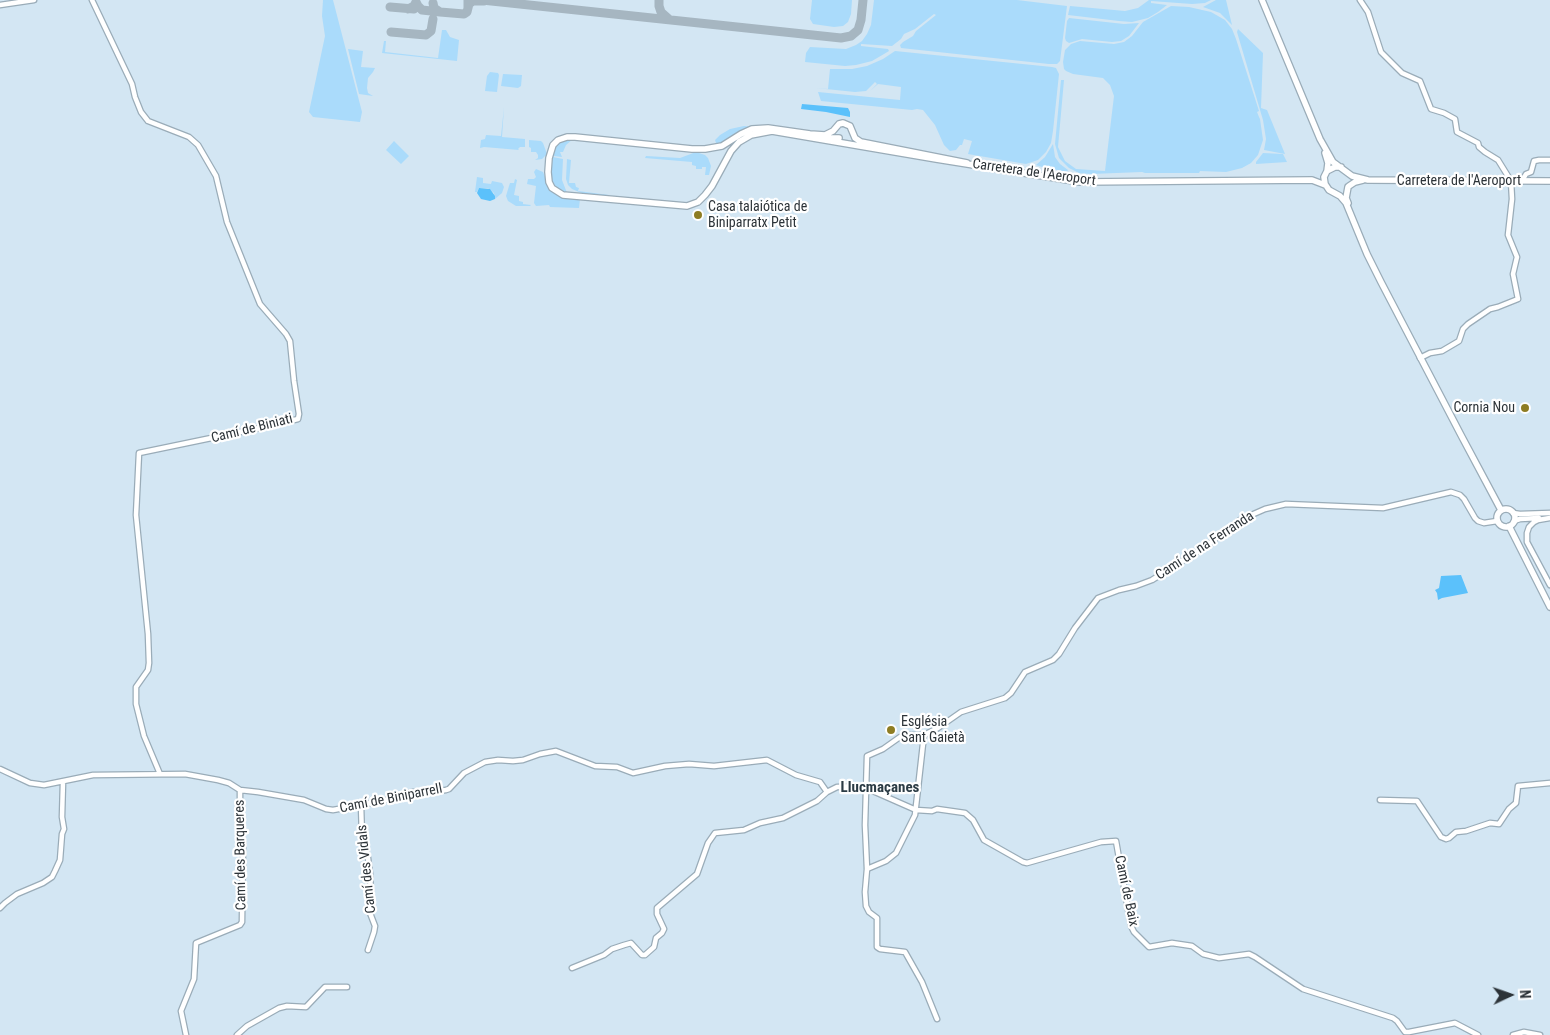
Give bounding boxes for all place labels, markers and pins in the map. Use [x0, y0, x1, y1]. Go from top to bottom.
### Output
place label: Casa talaiótica de Biniparratx Petit [708, 199, 807, 232]
marker: Casa talaiótica de Biniparratx Petit [692, 209, 704, 221]
place label: Cornia Nou [1453, 400, 1515, 416]
marker: Cornia Nou [1519, 402, 1531, 414]
place label: Església Sant Gaietà [901, 714, 965, 746]
marker: Església Sant Gaietà [885, 724, 897, 736]

